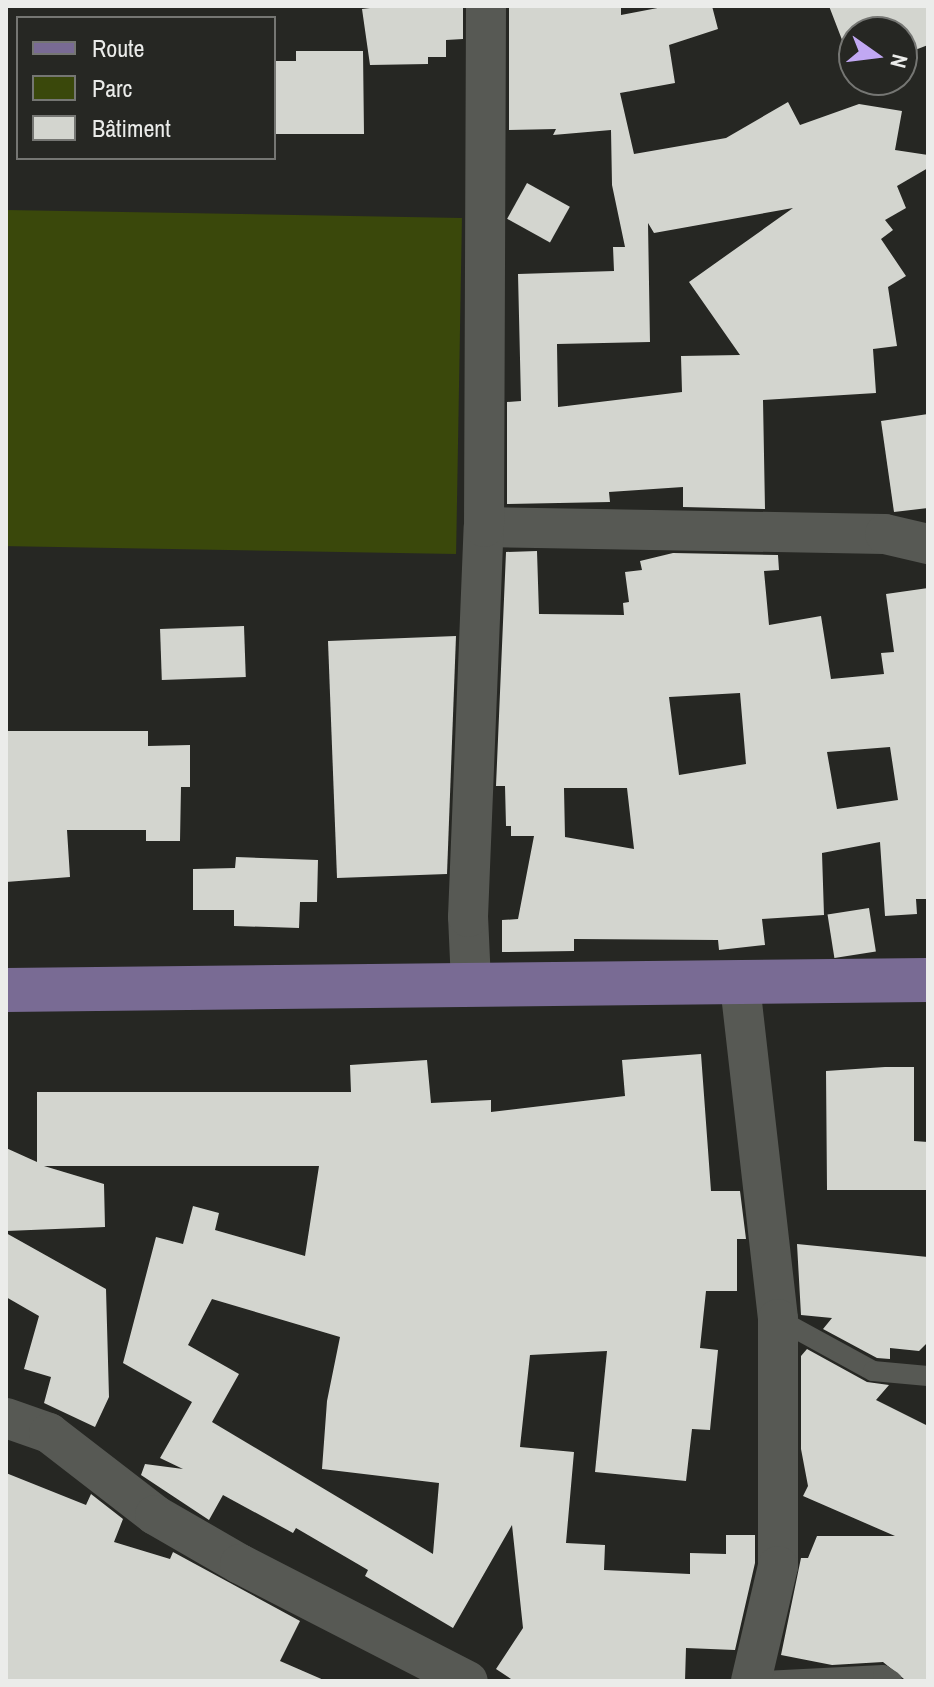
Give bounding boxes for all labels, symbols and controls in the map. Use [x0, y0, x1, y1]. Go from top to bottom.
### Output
legend [16, 16, 276, 160]
north arrow [838, 16, 918, 96]
text: Route [92, 32, 145, 64]
text: N [883, 51, 915, 71]
text: Parc [92, 72, 132, 104]
text: Bâtiment [92, 112, 171, 144]

